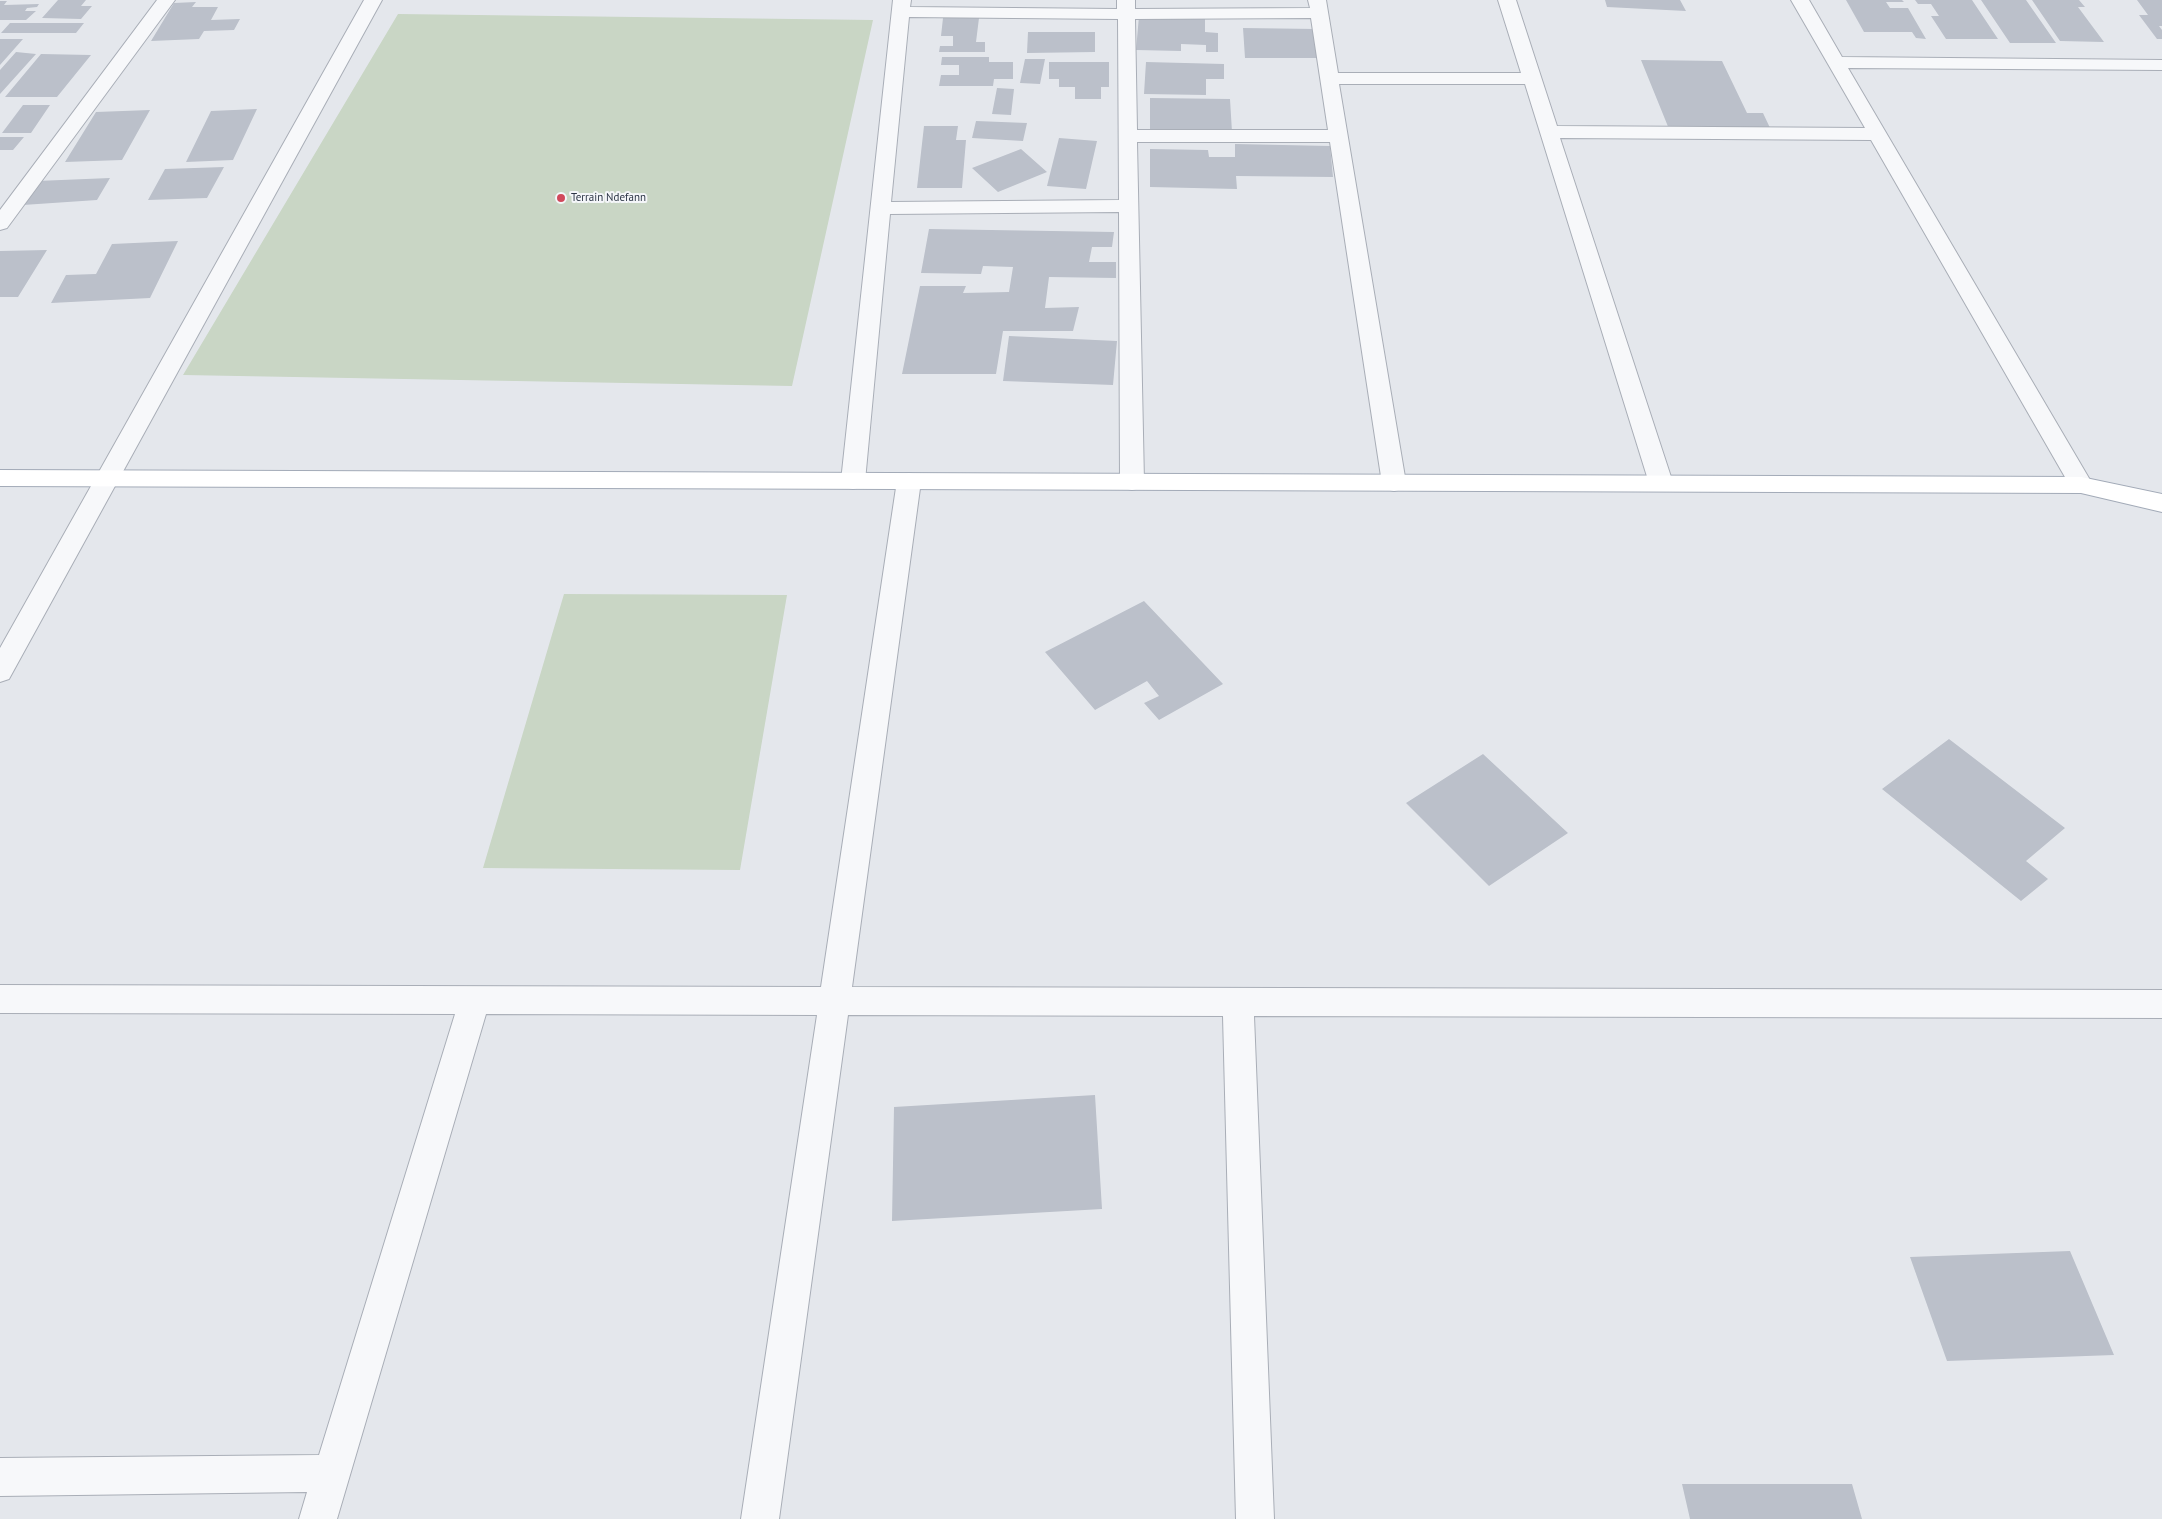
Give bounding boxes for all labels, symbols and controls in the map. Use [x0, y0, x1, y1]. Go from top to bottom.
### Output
place label: Terrain Ndefann [571, 191, 646, 205]
marker: Terrain Ndefann [555, 192, 567, 204]

